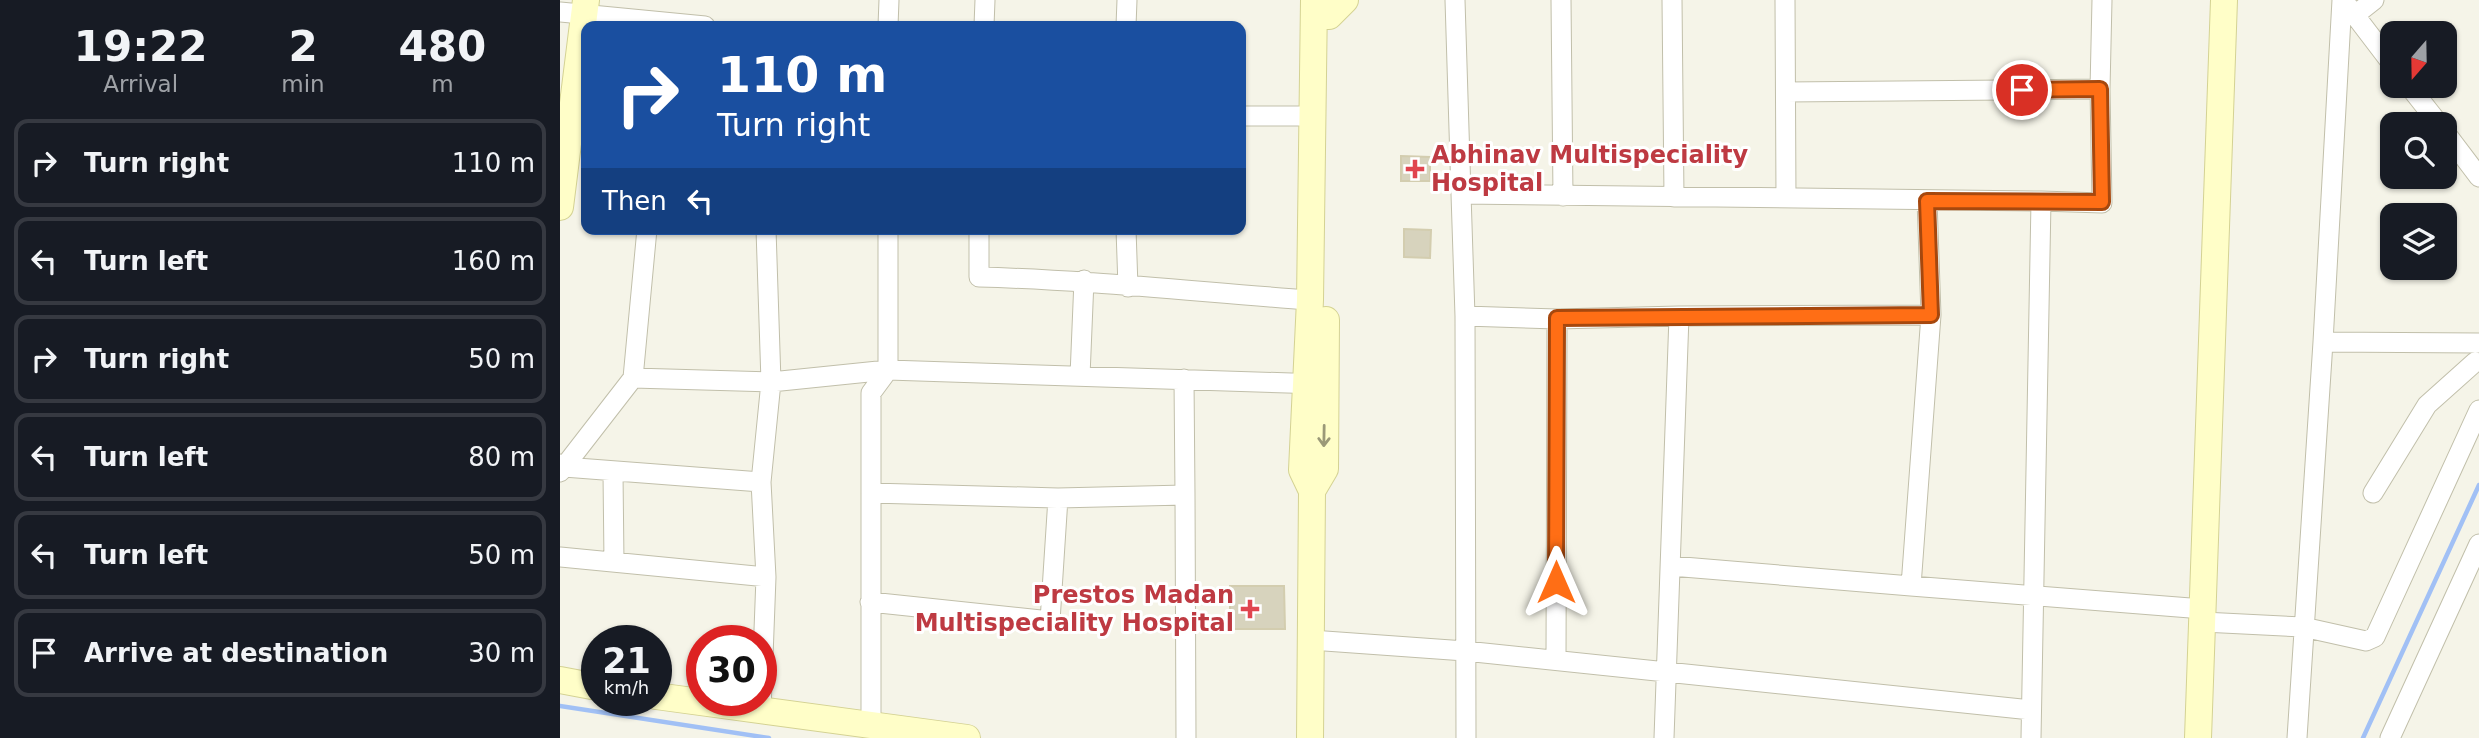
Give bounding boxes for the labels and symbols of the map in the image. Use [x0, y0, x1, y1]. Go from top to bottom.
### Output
north arrow [2380, 21, 2457, 98]
pin [1992, 60, 2052, 120]
place label: Abhinav Multispeciality Hospital [1431, 141, 1749, 197]
marker: Abhinav Multispeciality Hospital [1405, 159, 1425, 179]
one-way arrow [1317, 424, 1330, 447]
position arrow [1519, 545, 1593, 619]
place label: Prestos Madan Multispeciality Hospital [915, 581, 1234, 637]
marker: Prestos Madan Multispeciality Hospital [1240, 599, 1260, 619]
speed limit sign: 30 [686, 625, 777, 716]

